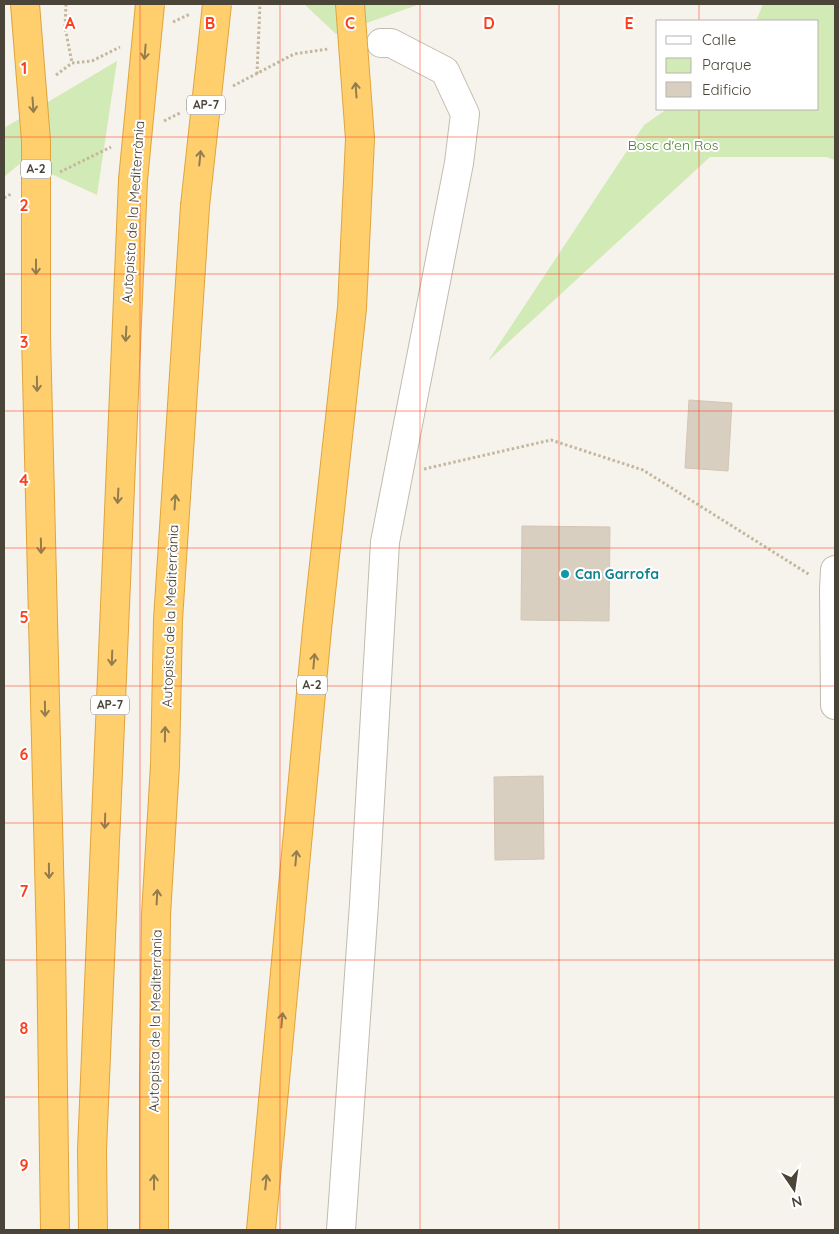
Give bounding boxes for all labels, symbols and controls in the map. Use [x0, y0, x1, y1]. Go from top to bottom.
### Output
text: A [65, 13, 76, 33]
text: B [205, 13, 215, 33]
text: C [345, 13, 355, 33]
text: D [483, 13, 495, 33]
text: E [624, 13, 634, 33]
legend [656, 20, 819, 110]
text: Calle [702, 30, 736, 49]
one-way arrow [140, 44, 150, 60]
text: Parque [702, 55, 752, 74]
text: 1 [21, 58, 27, 78]
text: Edificio [702, 80, 751, 99]
one-way arrow [352, 82, 361, 98]
one-way arrow [28, 96, 38, 112]
road number: AP-7 [187, 96, 225, 114]
street label: Autopista de la Mediterrània [118, 120, 148, 304]
park label: Bosc d'en Ros [628, 136, 718, 154]
one-way arrow [195, 150, 205, 166]
road number: A-2 [21, 160, 51, 178]
text: 2 [19, 195, 29, 215]
one-way arrow [31, 258, 41, 275]
one-way arrow [121, 326, 131, 342]
text: 3 [20, 332, 28, 352]
one-way arrow [33, 376, 42, 392]
text: 4 [19, 470, 29, 490]
one-way arrow [114, 488, 123, 504]
one-way arrow [170, 494, 179, 510]
street label: Autopista de la Mediterrània [158, 524, 182, 708]
one-way arrow [37, 538, 46, 554]
place label: Can Garrofa [575, 565, 659, 583]
marker: Can Garrofa [559, 568, 571, 580]
text: 5 [19, 607, 29, 627]
one-way arrow [107, 650, 116, 666]
one-way arrow [310, 654, 319, 670]
road number: A-2 [297, 676, 327, 694]
road number: AP-7 [91, 696, 129, 714]
one-way arrow [40, 700, 50, 717]
one-way arrow [160, 727, 170, 743]
text: 6 [20, 744, 29, 764]
one-way arrow [100, 812, 110, 829]
one-way arrow [292, 850, 301, 866]
one-way arrow [44, 863, 54, 879]
text: 7 [20, 881, 29, 901]
one-way arrow [153, 889, 162, 905]
street label: Autopista de la Mediterrània [144, 929, 166, 1113]
one-way arrow [277, 1012, 286, 1028]
text: 8 [20, 1018, 29, 1038]
text: 9 [19, 1155, 29, 1175]
north arrow [769, 1164, 819, 1214]
one-way arrow [149, 1174, 159, 1190]
one-way arrow [261, 1174, 271, 1190]
text: N [790, 1192, 804, 1212]

